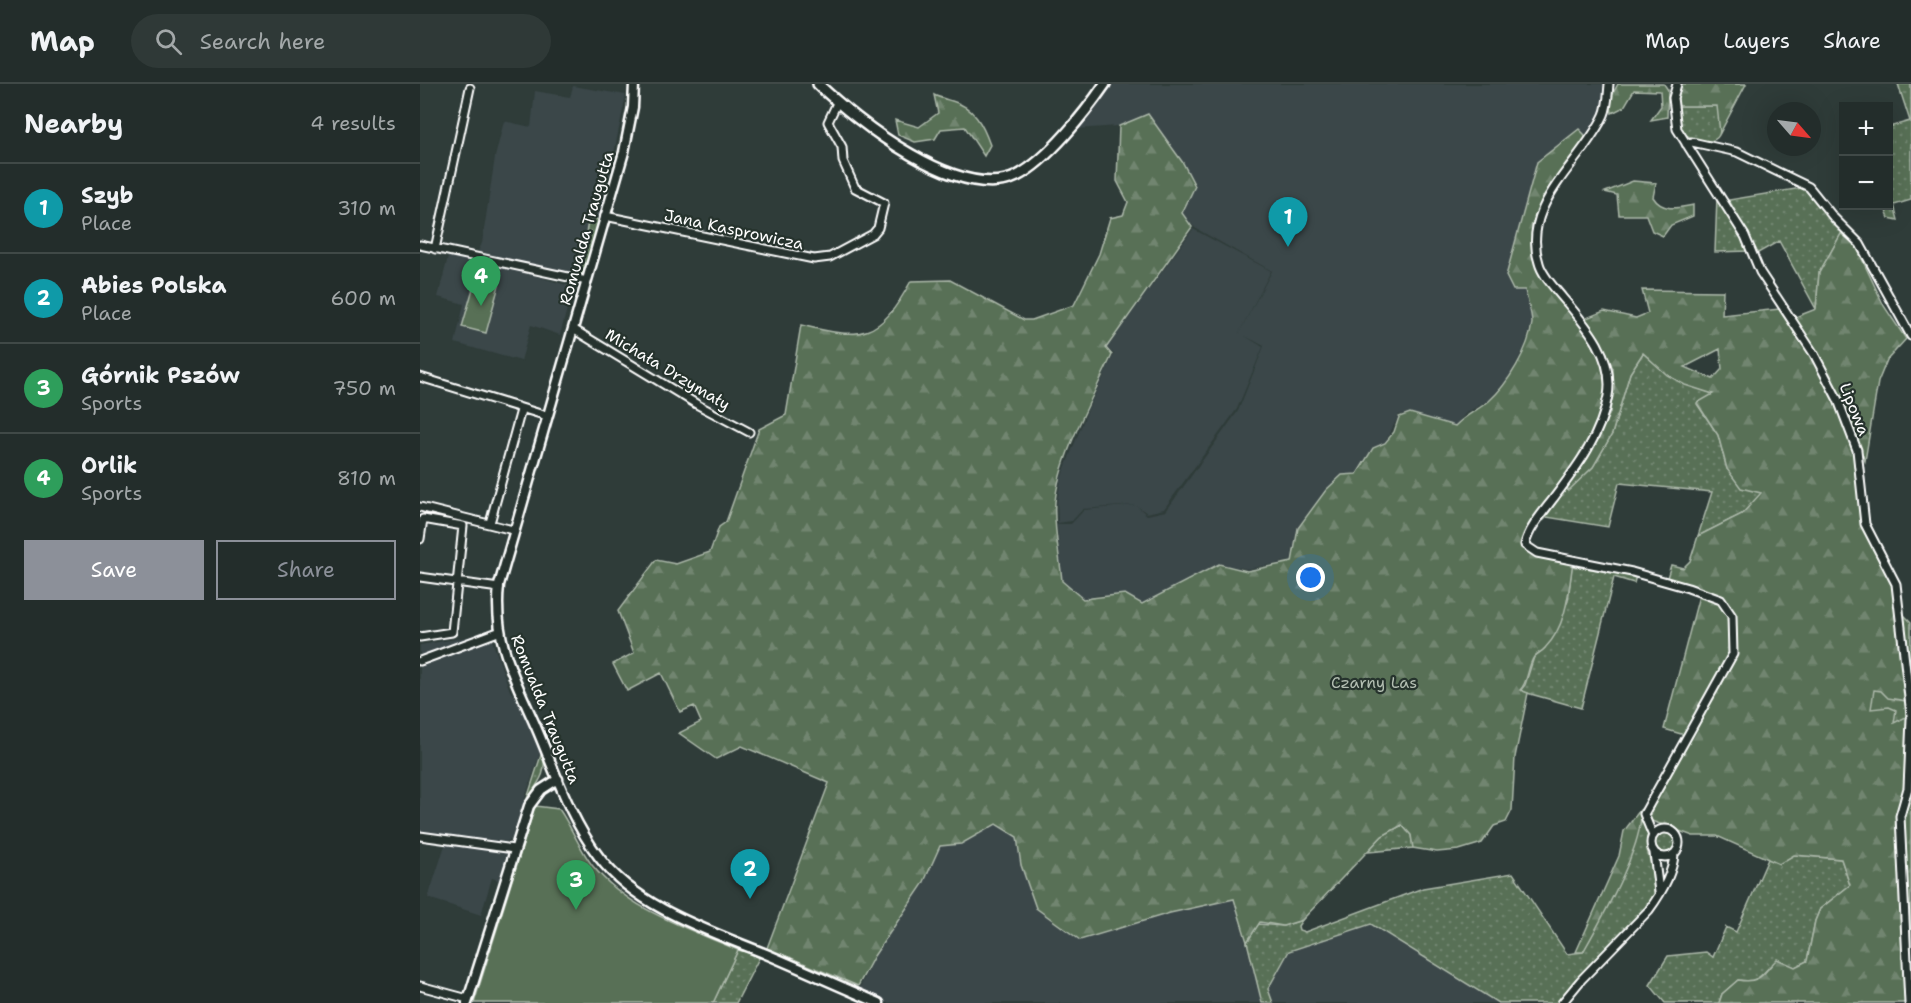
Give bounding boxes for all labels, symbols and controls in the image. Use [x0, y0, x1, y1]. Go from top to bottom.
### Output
search box [131, 14, 551, 68]
text: Map [30, 22, 95, 60]
icon: search [152, 25, 185, 58]
text: Search here [200, 27, 325, 56]
text: Map [1645, 27, 1690, 55]
text: Layers [1723, 27, 1790, 55]
text: Share [1823, 27, 1881, 55]
north arrow [1767, 102, 1821, 156]
map controls [1839, 102, 1893, 210]
button: + [1839, 102, 1893, 156]
text: Nearby [24, 106, 123, 141]
text: 4 results [310, 110, 396, 136]
street label: Romualda Traugutta [554, 149, 618, 307]
button: − [1839, 156, 1893, 210]
text: Szyb [81, 181, 134, 210]
text: 1 [39, 195, 48, 221]
text: 310 m [337, 195, 396, 221]
pin: 1 [1268, 198, 1308, 247]
street label: Jana Kasprowicza [662, 204, 806, 255]
text: Place [81, 210, 132, 236]
pin: 4 [462, 256, 500, 306]
text: Abies Polska [81, 271, 227, 300]
text: 2 [37, 285, 51, 311]
text: 600 m [331, 285, 396, 311]
text: Place [81, 300, 132, 326]
street label: Michała Drzymały [601, 324, 734, 415]
text: Górnik Pszów [81, 361, 240, 390]
text: 3 [37, 375, 51, 401]
text: 750 m [333, 375, 396, 401]
street label: Lipowa [1835, 380, 1875, 439]
text: Sports [81, 390, 142, 416]
text: Orlik [81, 451, 137, 480]
text: 4 [37, 465, 51, 491]
text: 810 m [337, 465, 396, 491]
text: Sports [81, 480, 142, 506]
button: Save [24, 540, 204, 600]
button: Share [216, 540, 396, 600]
your location [1296, 563, 1325, 592]
street label: Romualda Traugutta [506, 632, 585, 787]
park label: Czarny Las [1331, 672, 1417, 693]
pin: 2 [730, 850, 770, 899]
pin: 3 [556, 860, 596, 910]

